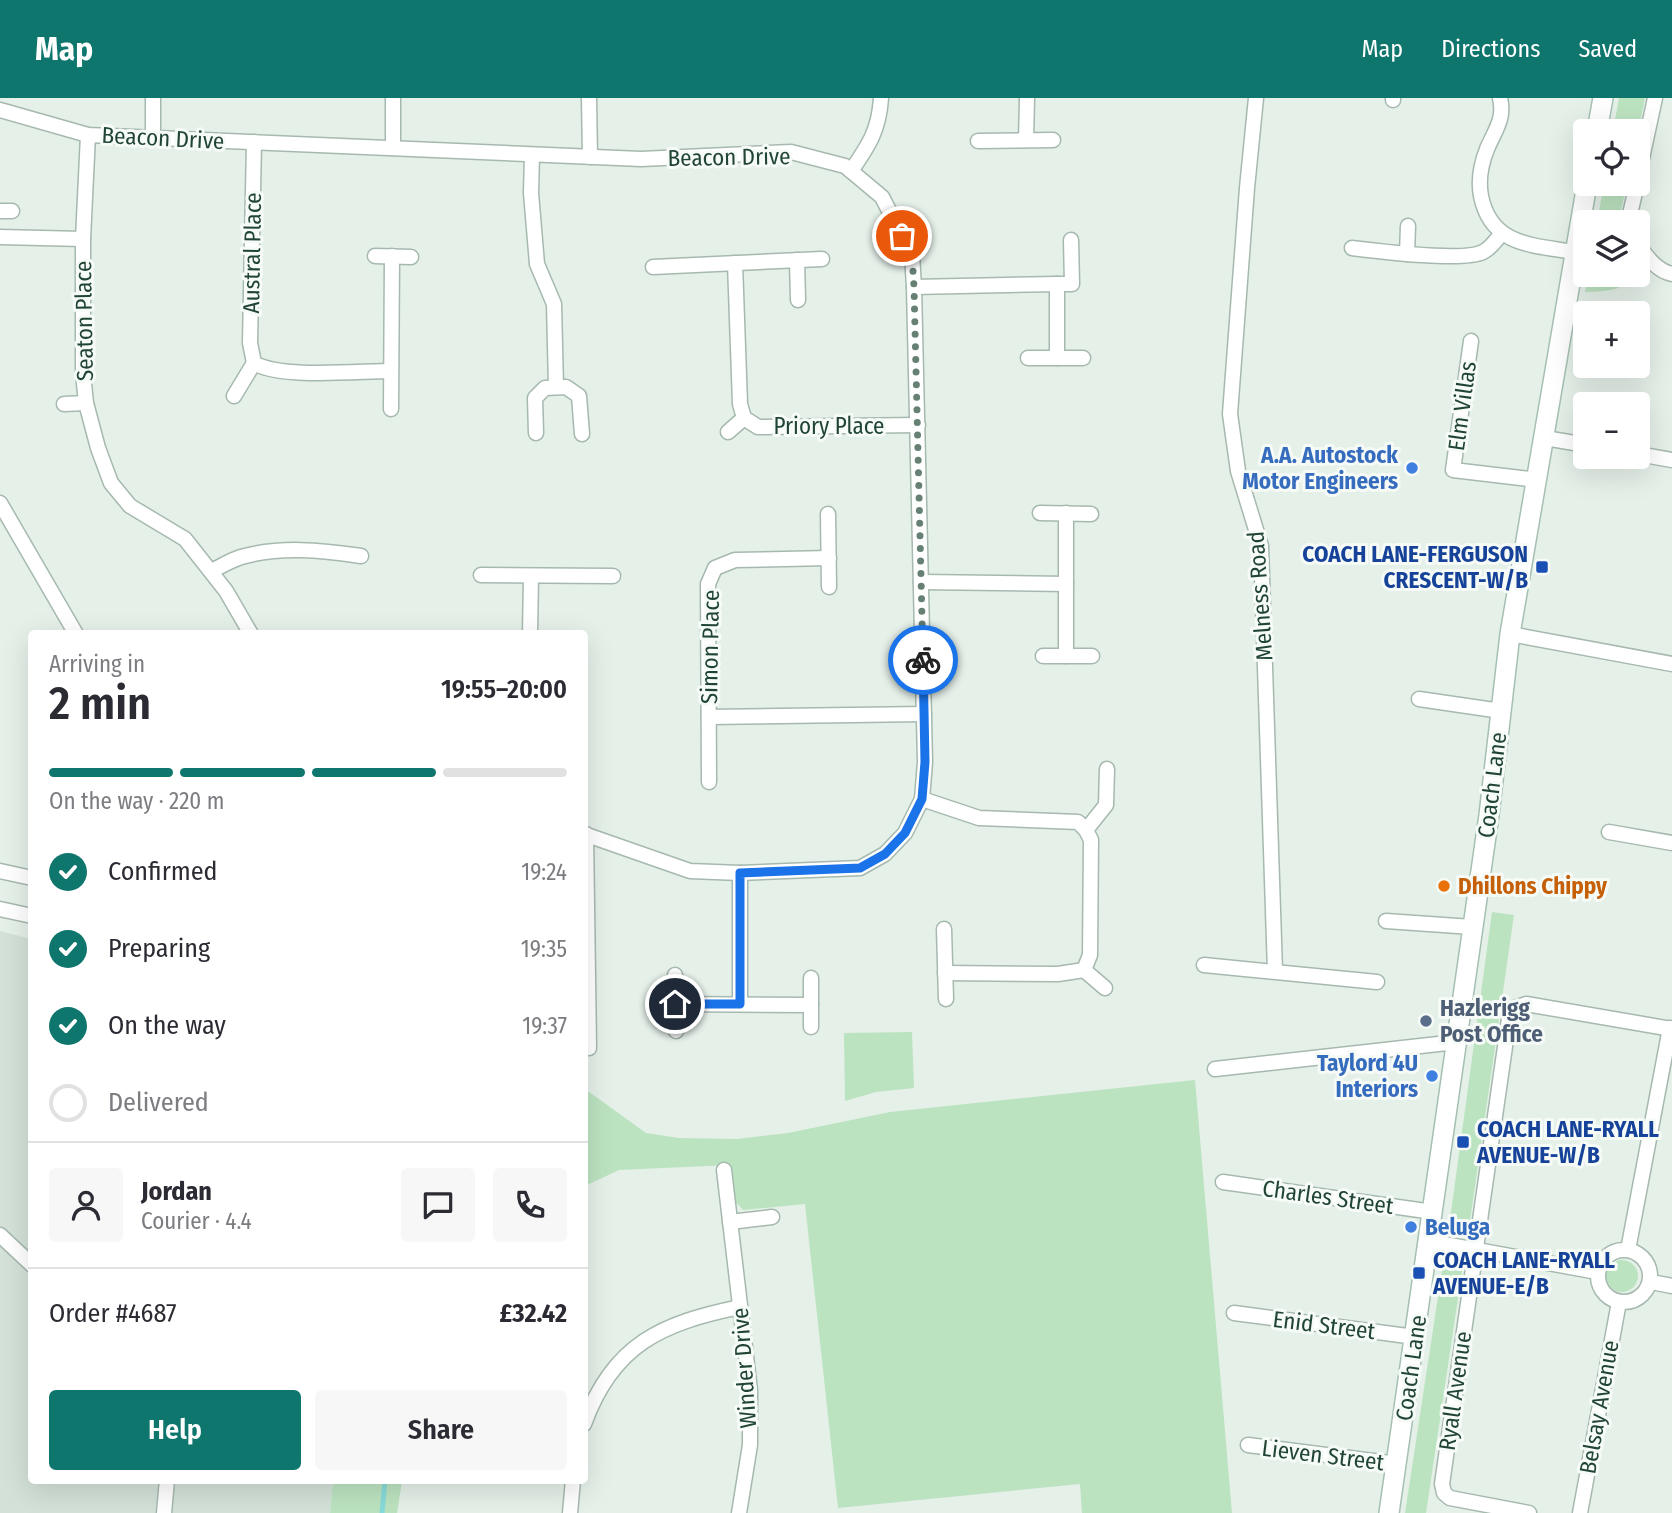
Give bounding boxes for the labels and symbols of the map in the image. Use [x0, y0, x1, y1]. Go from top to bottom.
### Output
street label: Beacon Drive [101, 121, 225, 155]
street label: Beacon Drive [667, 142, 791, 172]
street label: Austral Place [237, 192, 267, 314]
pin [872, 206, 932, 266]
street label: Seaton Place [69, 261, 99, 381]
street label: Elm Villas [1442, 359, 1482, 453]
street label: Priory Place [774, 412, 884, 440]
place label: A.A. Autostock Motor Engineers [1242, 441, 1398, 495]
marker: A.A. Autostock Motor Engineers [1404, 460, 1420, 476]
street label: Melness Road [1242, 530, 1278, 662]
place label: COACH LANE-FERGUSON CRESCENT-W/B [1302, 540, 1528, 594]
marker: COACH LANE-FERGUSON CRESCENT-W/B [1534, 559, 1550, 575]
street label: Simon Place [695, 590, 725, 704]
courier [888, 625, 958, 695]
street label: Coach Lane [1472, 730, 1512, 840]
place label: Dhillons Chippy [1458, 872, 1608, 900]
marker: Dhillons Chippy [1436, 878, 1452, 894]
pin [645, 974, 705, 1034]
place label: Hazlerigg Post Office [1440, 994, 1543, 1048]
marker: Hazlerigg Post Office [1418, 1013, 1434, 1029]
place label: Taylord 4U Interiors [1317, 1049, 1418, 1103]
marker: Taylord 4U Interiors [1424, 1068, 1440, 1084]
place label: COACH LANE-RYALL AVENUE-W/B [1476, 1115, 1659, 1169]
marker: COACH LANE-RYALL AVENUE-W/B [1455, 1134, 1471, 1150]
street label: Charles Street [1261, 1174, 1396, 1220]
place label: Beluga [1425, 1213, 1490, 1241]
marker: Beluga [1403, 1219, 1419, 1235]
place label: COACH LANE-RYALL AVENUE-E/B [1432, 1246, 1615, 1300]
marker: COACH LANE-RYALL AVENUE-E/B [1411, 1265, 1427, 1281]
street label: Enid Street [1271, 1305, 1377, 1345]
street label: Winder Drive [726, 1307, 762, 1429]
street label: Coach Lane [1390, 1313, 1432, 1423]
street label: Ryall Avenue [1433, 1330, 1477, 1452]
street label: Belsay Avenue [1573, 1338, 1625, 1476]
street label: Lieven Street [1260, 1434, 1386, 1476]

